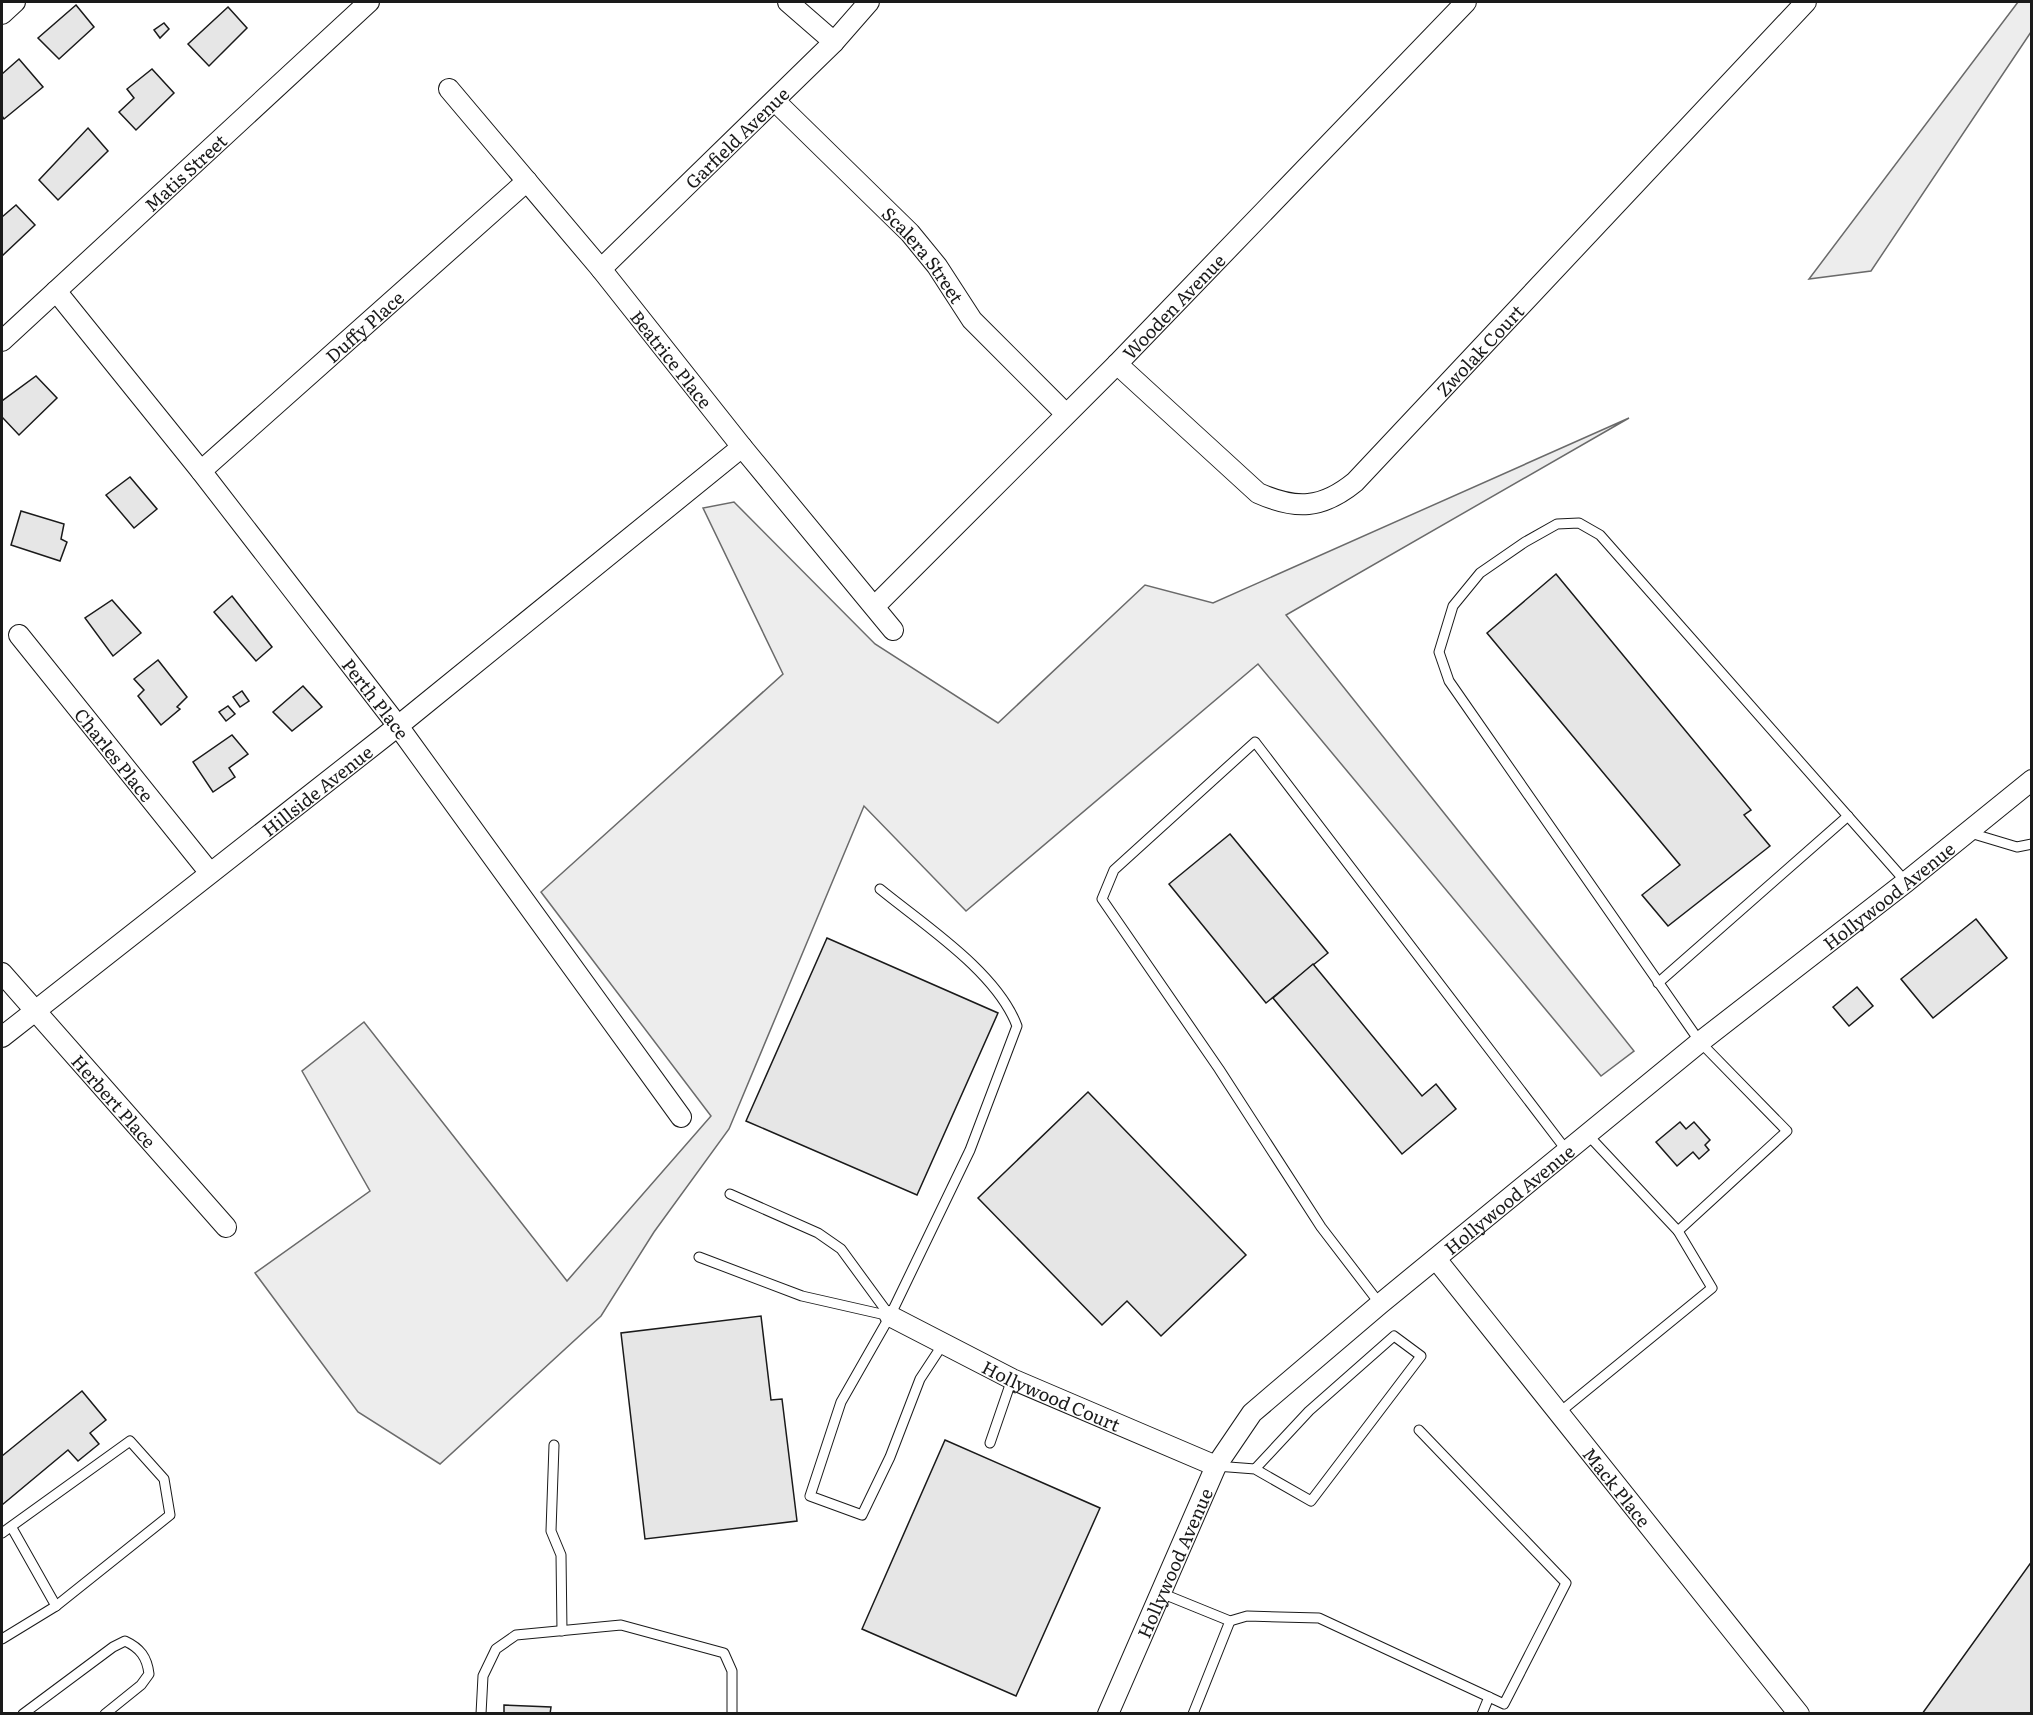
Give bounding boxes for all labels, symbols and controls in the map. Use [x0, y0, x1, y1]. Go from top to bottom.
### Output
street label: Garfield Avenue [678, 80, 794, 194]
street label: Matis Street [138, 127, 233, 217]
street label: Scalera Street [876, 200, 971, 309]
street label: Wooden Avenue [1115, 247, 1231, 365]
street label: Duffy Place [319, 284, 409, 368]
street label: Zwolak Court [1429, 297, 1530, 402]
street label: Beatrice Place [625, 304, 719, 413]
street label: Perth Place [336, 652, 416, 744]
street label: Charles Place [69, 702, 161, 807]
street label: Hillside Avenue [255, 738, 378, 842]
street label: Hollywood Avenue [1817, 835, 1960, 956]
street label: Herbert Place [66, 1048, 163, 1153]
street label: Hollywood Avenue [1438, 1137, 1580, 1260]
street label: Hollywood Court [978, 1353, 1125, 1438]
street label: Mack Place [1577, 1441, 1658, 1532]
street label: Hollywood Avenue [1129, 1483, 1218, 1642]

